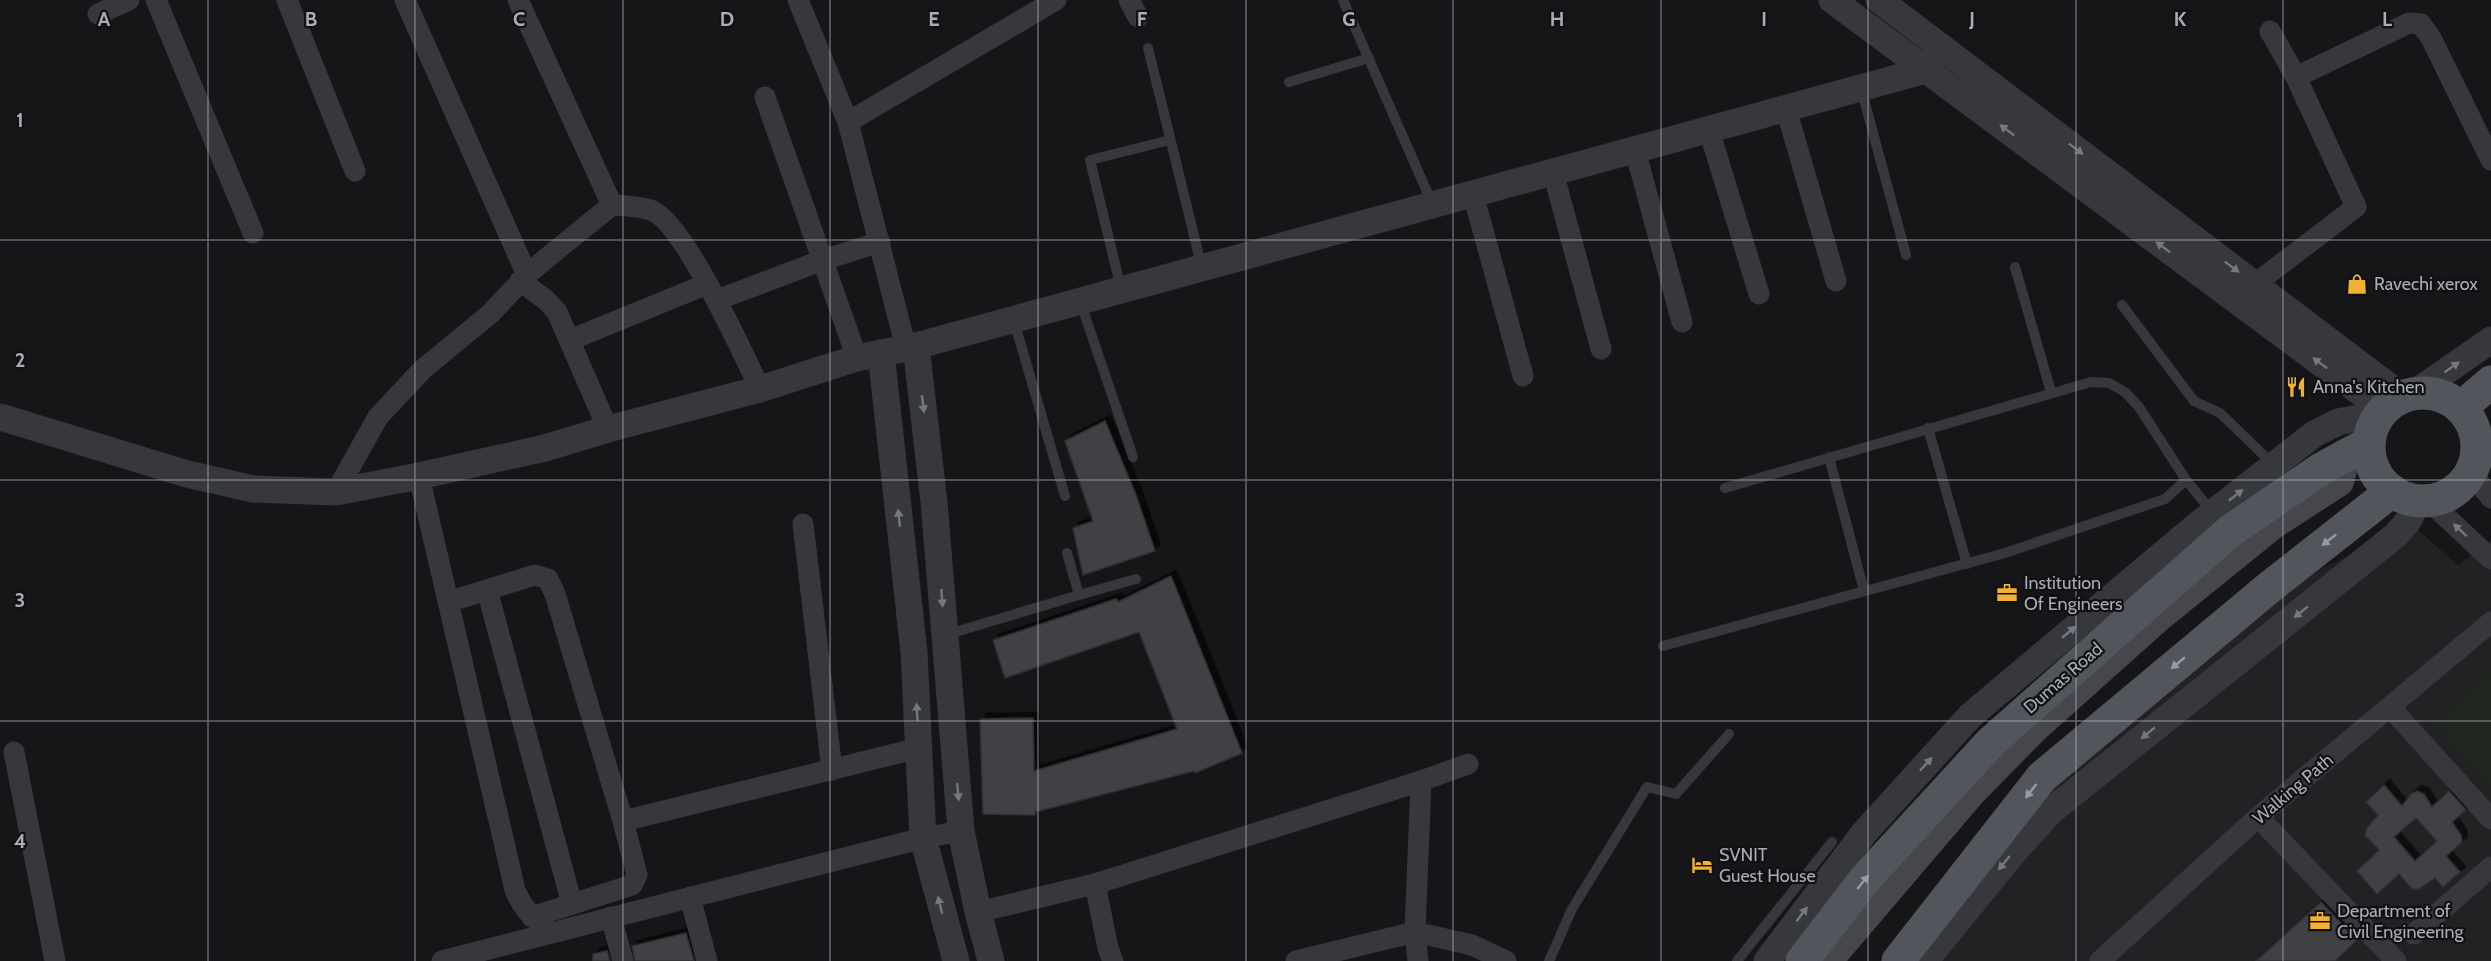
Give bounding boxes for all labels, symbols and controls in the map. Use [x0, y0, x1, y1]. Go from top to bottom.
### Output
text: A [98, 7, 111, 31]
text: B [305, 7, 317, 31]
text: C [513, 7, 525, 31]
text: D [720, 7, 734, 31]
text: E [928, 7, 940, 31]
text: F [1137, 7, 1148, 31]
text: G [1342, 7, 1356, 31]
text: H [1550, 7, 1564, 31]
text: I [1761, 7, 1767, 31]
text: J [1968, 7, 1975, 31]
text: K [2174, 7, 2187, 31]
text: L [2382, 7, 2392, 31]
text: 1 [16, 108, 24, 132]
one-way arrow [1999, 125, 2014, 137]
one-way arrow [2068, 143, 2084, 156]
one-way arrow [2156, 241, 2171, 253]
one-way arrow [2223, 261, 2239, 273]
shop icon: Ravechi xerox [2345, 272, 2369, 296]
place label: Ravechi xerox [2374, 273, 2478, 295]
text: 2 [15, 348, 25, 372]
one-way arrow [2312, 357, 2328, 369]
one-way arrow [2443, 361, 2459, 373]
restaurant icon: Anna's Kitchen [2284, 375, 2308, 399]
place label: Anna's Kitchen [2313, 376, 2424, 398]
one-way arrow [918, 394, 928, 413]
one-way arrow [2229, 490, 2244, 502]
one-way arrow [895, 508, 904, 527]
one-way arrow [2453, 524, 2468, 537]
one-way arrow [2321, 534, 2337, 546]
place label: Institution Of Engineers [2024, 572, 2122, 615]
office icon: Institution Of Engineers [1995, 581, 2019, 605]
text: 3 [15, 588, 25, 612]
one-way arrow [937, 588, 947, 607]
one-way arrow [2293, 605, 2308, 617]
one-way arrow [2062, 626, 2077, 639]
street label: Dumas Road [2019, 638, 2107, 718]
one-way arrow [2171, 656, 2186, 669]
one-way arrow [913, 702, 922, 721]
one-way arrow [2141, 726, 2156, 739]
street label: Walking Path [2248, 749, 2338, 829]
one-way arrow [1919, 757, 1932, 772]
one-way arrow [953, 783, 963, 802]
one-way arrow [2025, 783, 2037, 799]
text: 4 [14, 829, 26, 853]
place label: SVNIT Guest House [1719, 844, 1816, 887]
hotel icon: SVNIT Guest House [1690, 853, 1714, 877]
one-way arrow [1999, 856, 2011, 871]
one-way arrow [1857, 874, 1870, 890]
one-way arrow [935, 895, 944, 913]
place label: Department of Civil Engineering [2337, 900, 2464, 943]
one-way arrow [1796, 907, 1808, 922]
office icon: Department of Civil Engineering [2308, 909, 2332, 933]

